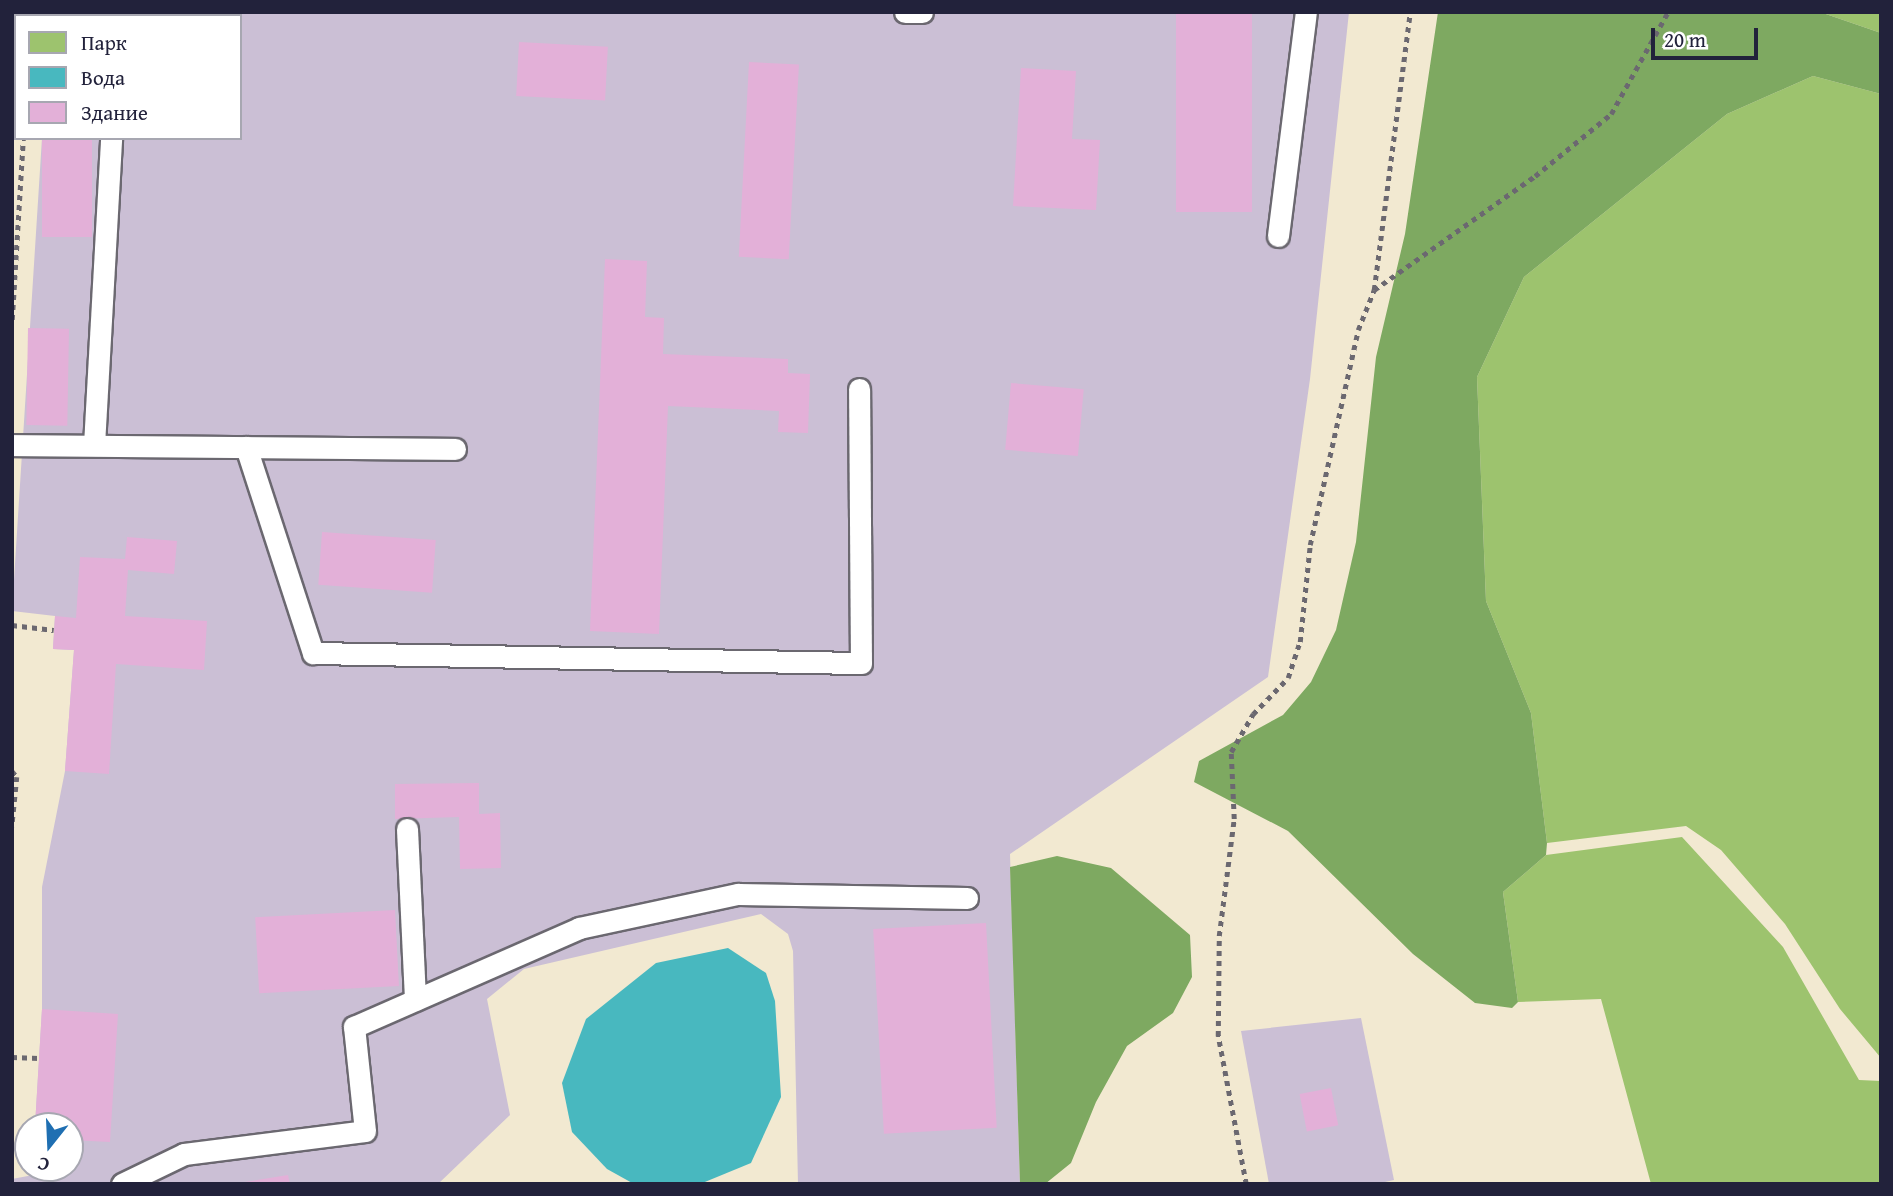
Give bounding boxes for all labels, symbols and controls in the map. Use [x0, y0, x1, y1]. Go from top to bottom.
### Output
legend [14, 14, 242, 140]
scale bar [1655, 14, 1762, 58]
text: 20 m [1664, 24, 1706, 55]
text: Парк [81, 27, 127, 58]
text: Вода [81, 62, 125, 93]
text: Здание [81, 97, 148, 128]
north arrow [14, 1112, 84, 1182]
text: С [34, 1150, 53, 1180]

